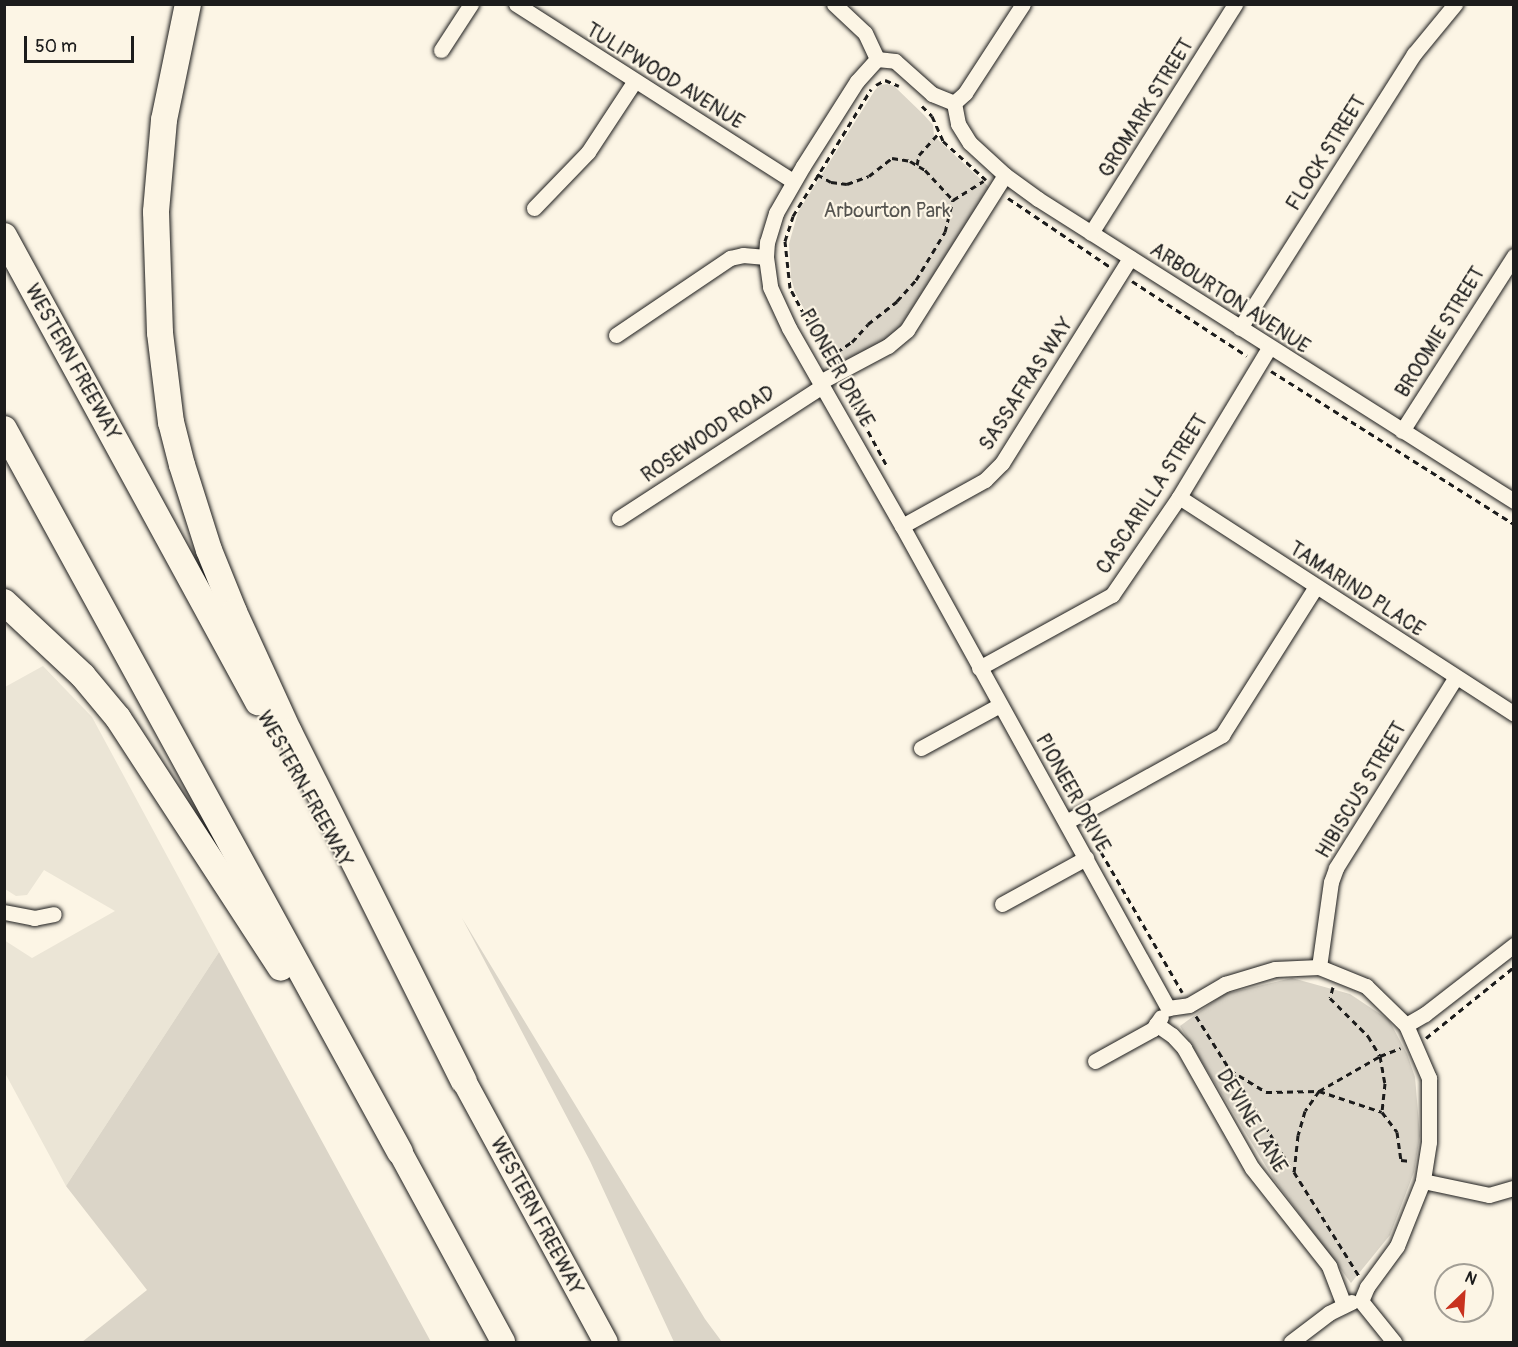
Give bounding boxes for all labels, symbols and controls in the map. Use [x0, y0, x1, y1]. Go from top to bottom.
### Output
street label: TULIPWOOD AVENUE [581, 18, 749, 134]
scale bar [27, 24, 136, 62]
street label: GROMARK STREET [1094, 34, 1198, 182]
text: 50 m [35, 35, 77, 58]
street label: FLOCK STREET [1281, 91, 1371, 215]
park label: Arbourton Park [823, 198, 951, 222]
street label: ARBOURTON AVENUE [1146, 237, 1314, 359]
street label: BROOMIE STREET [1390, 262, 1490, 402]
street label: WESTERN FREEWAY [20, 280, 126, 444]
street label: PIONEER DRIVE [795, 305, 879, 431]
street label: SASSAFRAS WAY [974, 313, 1078, 455]
street label: ROSEWOOD ROAD [637, 381, 779, 487]
street label: CASCARILLA STREET [1091, 410, 1213, 578]
street label: TAMARIND PLACE [1285, 536, 1429, 642]
street label: WESTERN FREEWAY [252, 707, 358, 871]
street label: HIBISCUS STREET [1311, 718, 1411, 862]
street label: PIONEER DRIVE [1031, 730, 1115, 856]
street label: DEVINE LANE [1212, 1065, 1292, 1177]
street label: WESTERN FREEWAY [485, 1133, 589, 1299]
north arrow [1434, 1263, 1494, 1323]
text: N [1462, 1267, 1480, 1290]

